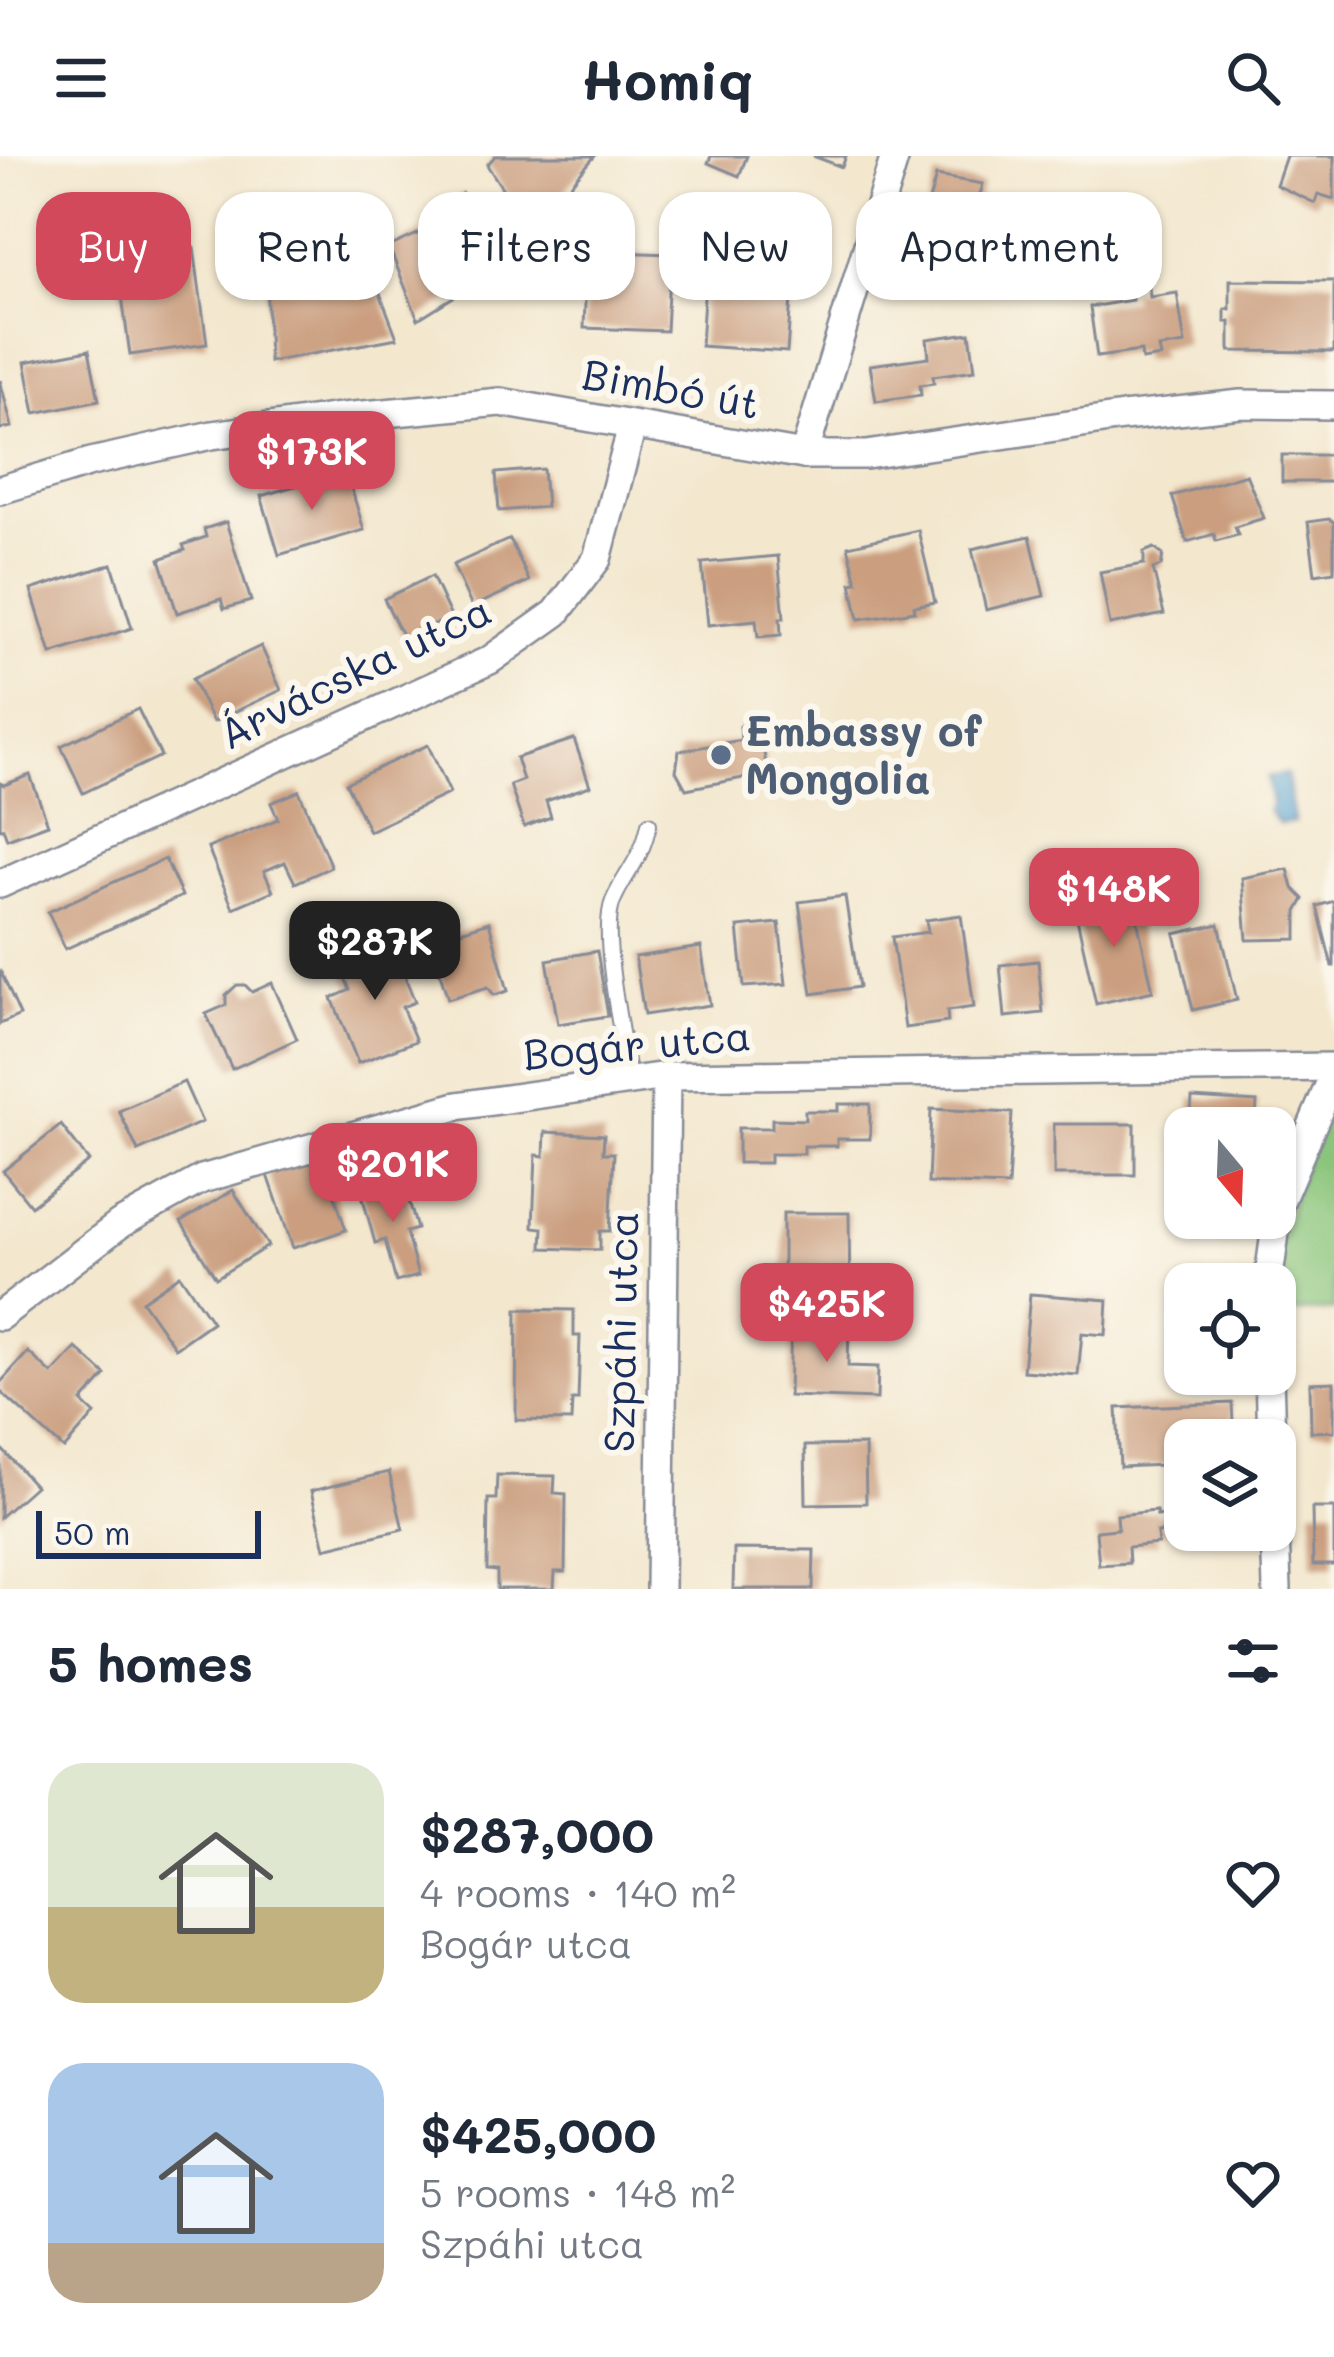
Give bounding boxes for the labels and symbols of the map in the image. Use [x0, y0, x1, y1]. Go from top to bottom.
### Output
street label: Bimbó út [578, 345, 764, 430]
pin: $173K [228, 411, 396, 513]
street label: Árvácska utca [209, 581, 500, 760]
place label: Embassy of Mongolia [745, 702, 982, 805]
marker: Embassy of Mongolia [708, 742, 734, 768]
pin: $148K [1030, 848, 1198, 950]
pin: $287K [291, 901, 459, 1003]
street label: Bogár utca [521, 1006, 753, 1081]
north arrow [1164, 1107, 1296, 1239]
pin: $201K [309, 1123, 477, 1225]
street label: Szpáhi utca [590, 1211, 649, 1453]
pin: $425K [743, 1263, 911, 1365]
scale bar [36, 1505, 261, 1558]

